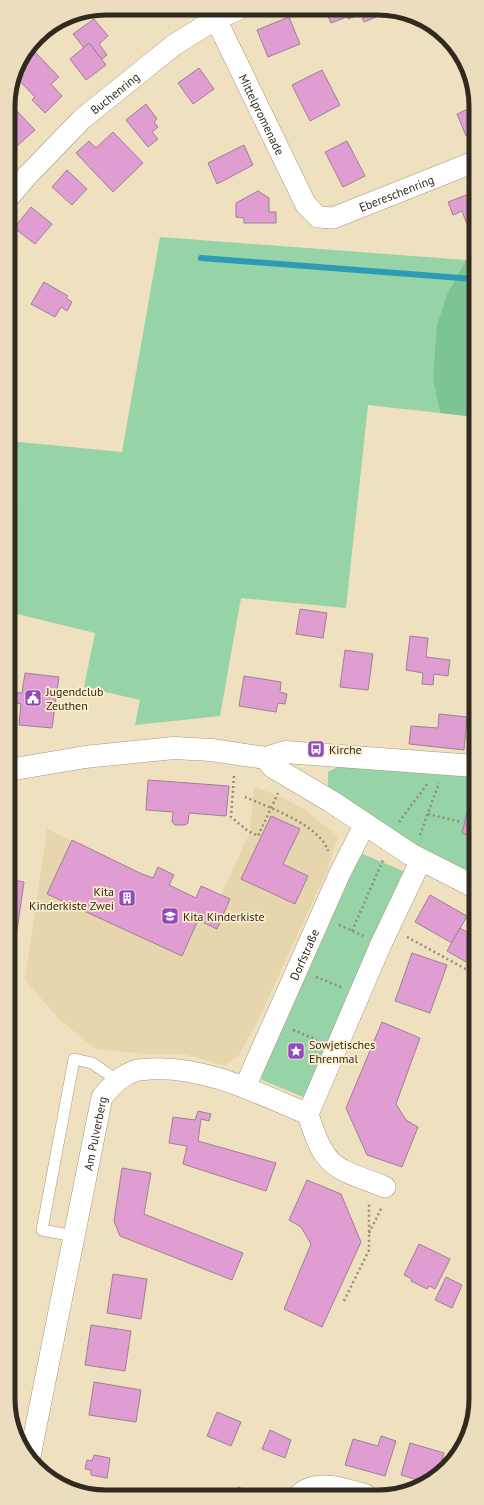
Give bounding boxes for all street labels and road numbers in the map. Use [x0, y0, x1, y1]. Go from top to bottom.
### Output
street label: Buchenring [87, 69, 142, 117]
street label: Mittelpromenade [236, 71, 288, 157]
street label: Ebereschenring [357, 171, 436, 214]
street label: Dorfstraße [286, 926, 322, 982]
street label: Am Pulverberg [80, 1095, 109, 1172]

